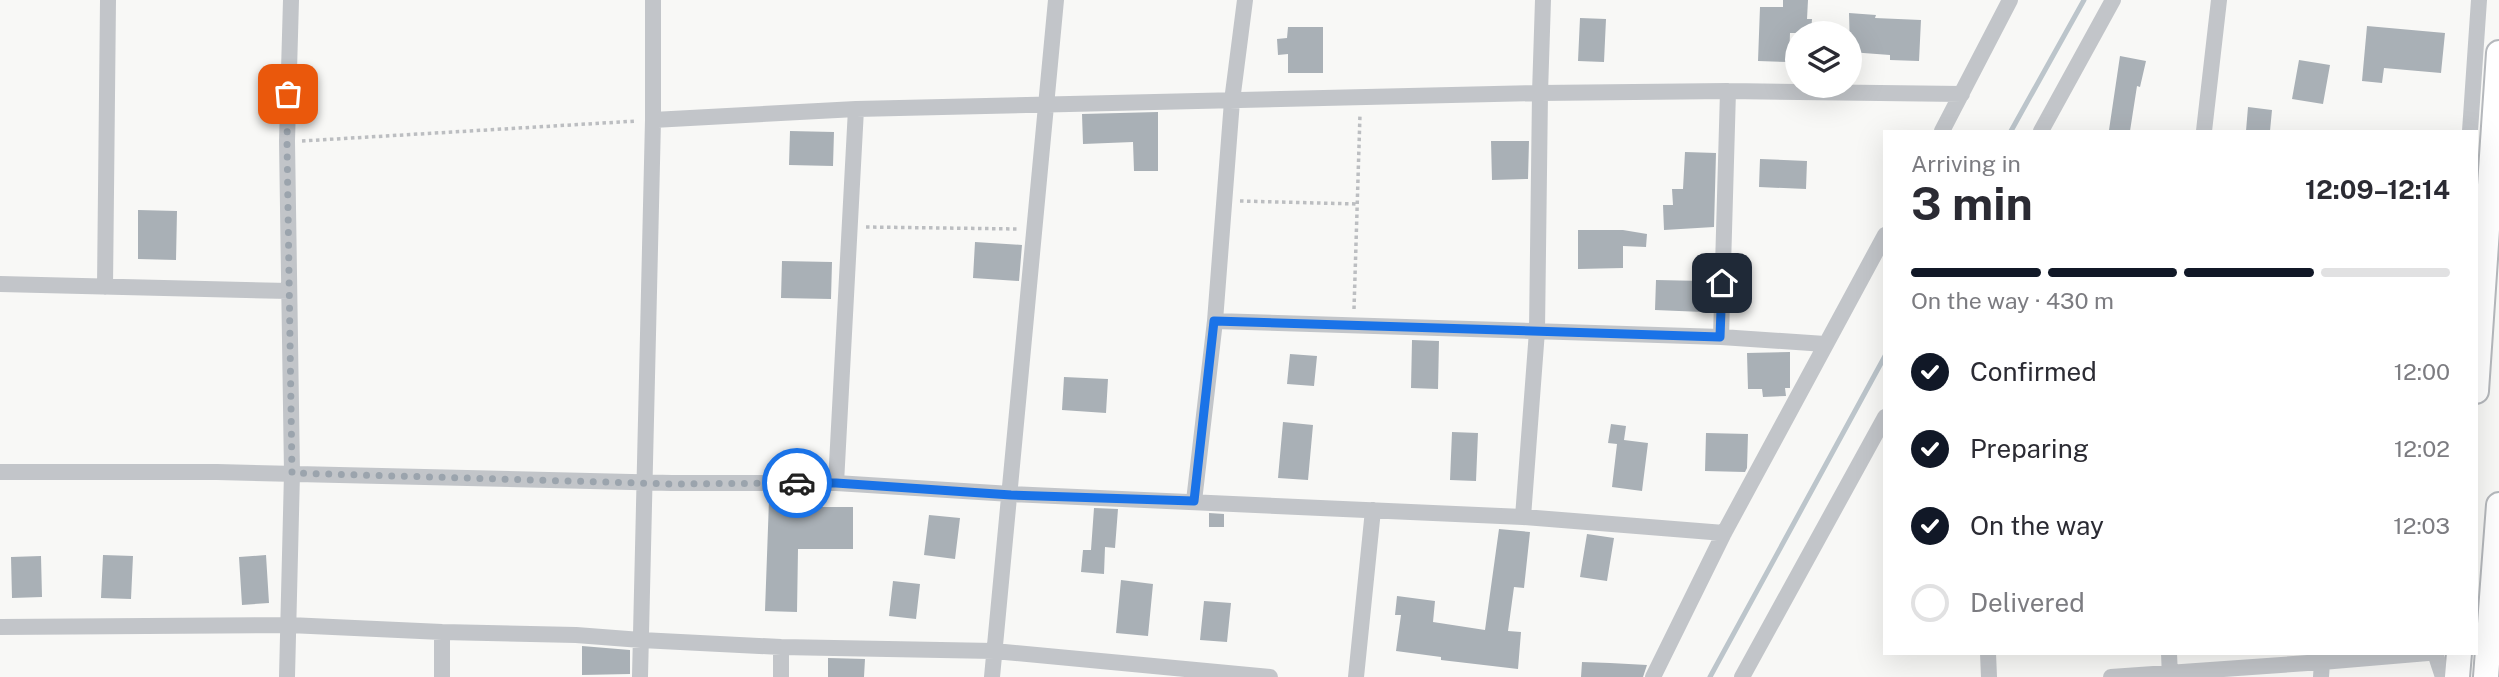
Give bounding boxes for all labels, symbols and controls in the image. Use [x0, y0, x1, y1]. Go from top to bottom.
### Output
map controls [1785, 21, 1862, 98]
button: layers [1785, 21, 1862, 98]
pin [258, 64, 318, 124]
icon: bag [269, 75, 307, 113]
text: Arriving in [1911, 150, 2021, 177]
text: 12:09–12:14 [2305, 174, 2450, 205]
text: 3 min [1911, 176, 2033, 230]
pin [1692, 253, 1752, 313]
icon: home [1703, 264, 1741, 302]
text: On the way · 430 m [1911, 287, 2114, 314]
icon: check [1911, 353, 1949, 391]
text: Confirmed [1970, 356, 2097, 387]
text: 12:00 [2394, 358, 2450, 385]
icon: check [1911, 430, 1949, 468]
text: Preparing [1970, 433, 2089, 464]
text: 12:02 [2394, 435, 2450, 462]
courier [762, 448, 832, 518]
icon: car [778, 464, 816, 502]
icon: check [1911, 507, 1949, 545]
text: On the way [1970, 510, 2104, 541]
text: 12:03 [2393, 512, 2450, 539]
text: Delivered [1970, 587, 2085, 618]

